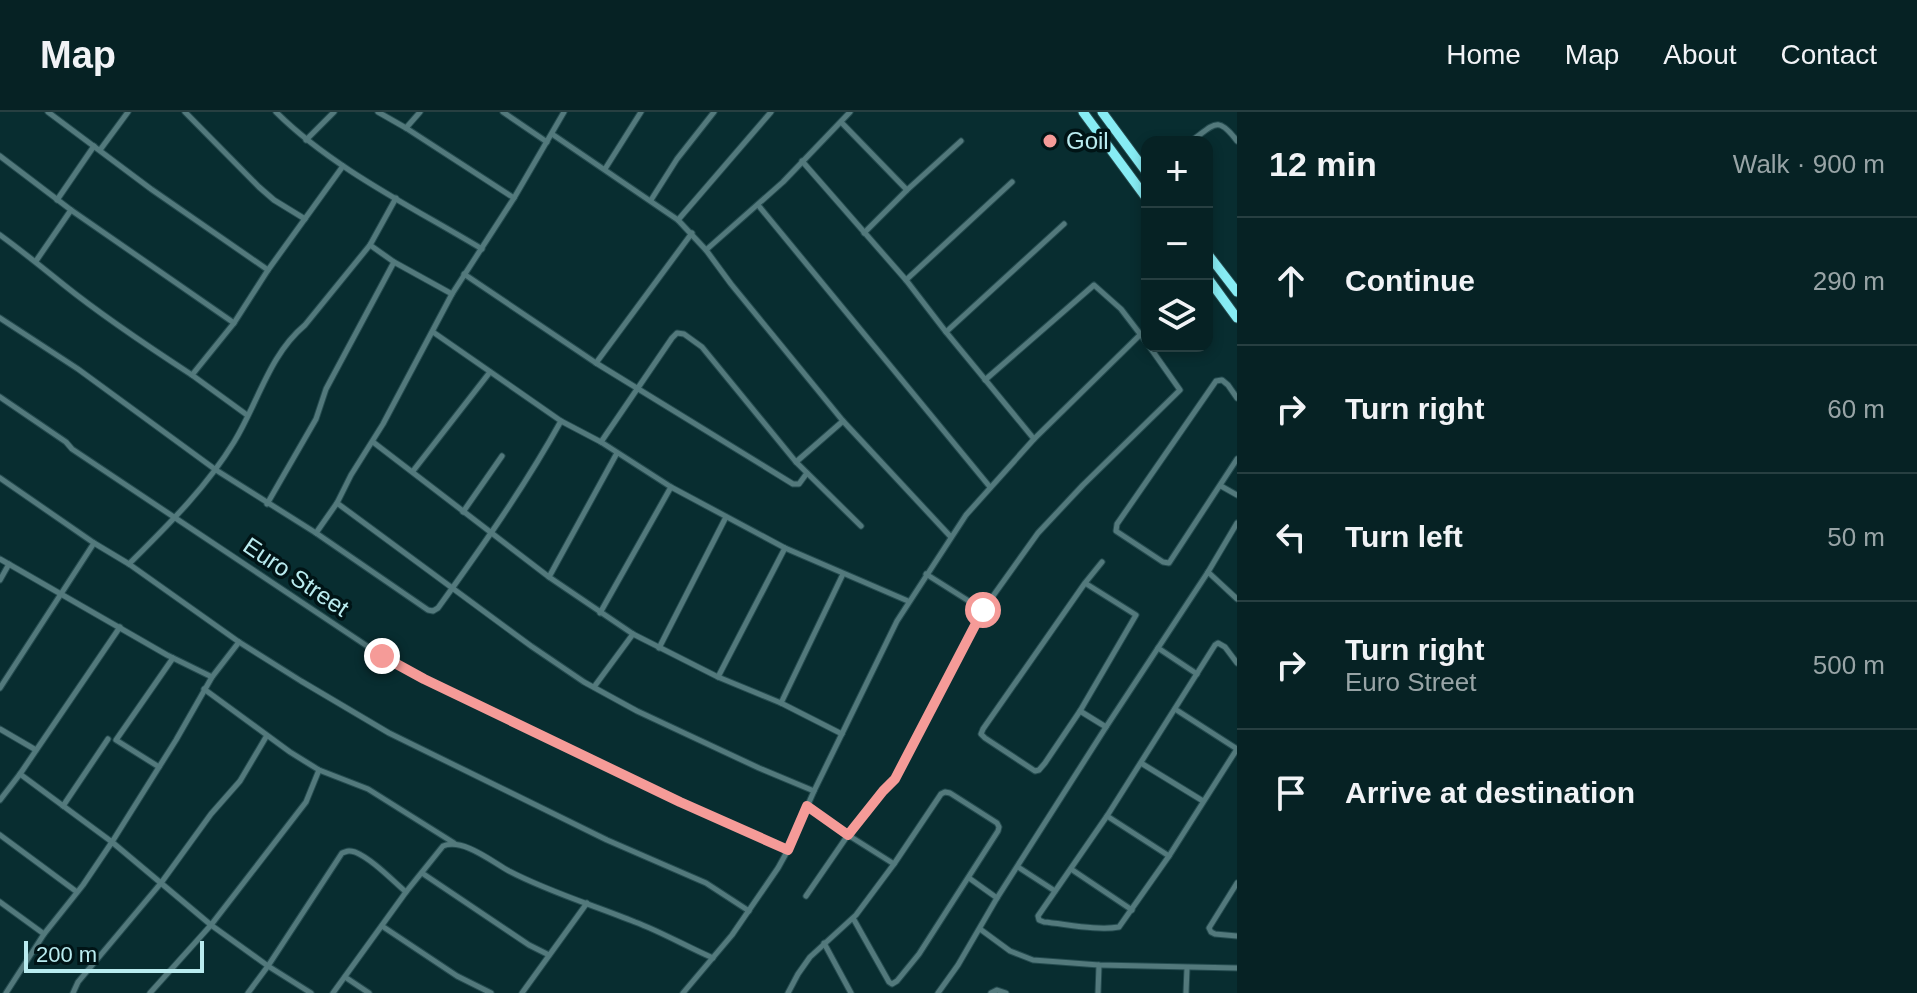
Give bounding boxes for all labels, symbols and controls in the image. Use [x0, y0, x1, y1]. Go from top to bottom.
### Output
text: Map [40, 34, 116, 76]
text: Home [1446, 39, 1521, 70]
text: Map [1565, 39, 1619, 70]
text: About [1663, 39, 1737, 70]
text: Contact [1781, 39, 1877, 70]
place label: Goil [1066, 127, 1109, 154]
marker: Goil [1041, 132, 1059, 150]
map controls [1141, 136, 1213, 352]
button: + [1141, 136, 1213, 208]
text: 12 min [1269, 145, 1377, 183]
text: Walk · 900 m [1733, 149, 1885, 179]
button: − [1141, 208, 1213, 280]
icon: ahead [1269, 259, 1313, 303]
text: Continue [1345, 264, 1475, 297]
text: 290 m [1813, 266, 1885, 296]
button: layers [1141, 280, 1213, 352]
icon: right [1269, 387, 1313, 431]
text: Turn right [1345, 392, 1484, 425]
text: 60 m [1827, 394, 1885, 424]
icon: left [1269, 515, 1313, 559]
text: Turn left [1345, 520, 1463, 553]
text: 50 m [1827, 522, 1885, 552]
street label: Euro Street [238, 531, 354, 622]
route start [965, 592, 1001, 628]
text: Turn right [1345, 633, 1484, 666]
route end [364, 638, 400, 674]
icon: right [1269, 643, 1313, 687]
text: 500 m [1813, 650, 1885, 680]
text: Euro Street [1345, 667, 1477, 697]
icon: arrive [1269, 771, 1313, 815]
text: Arrive at destination [1345, 776, 1635, 809]
scale bar [24, 937, 204, 973]
text: 200 m [36, 942, 97, 967]

